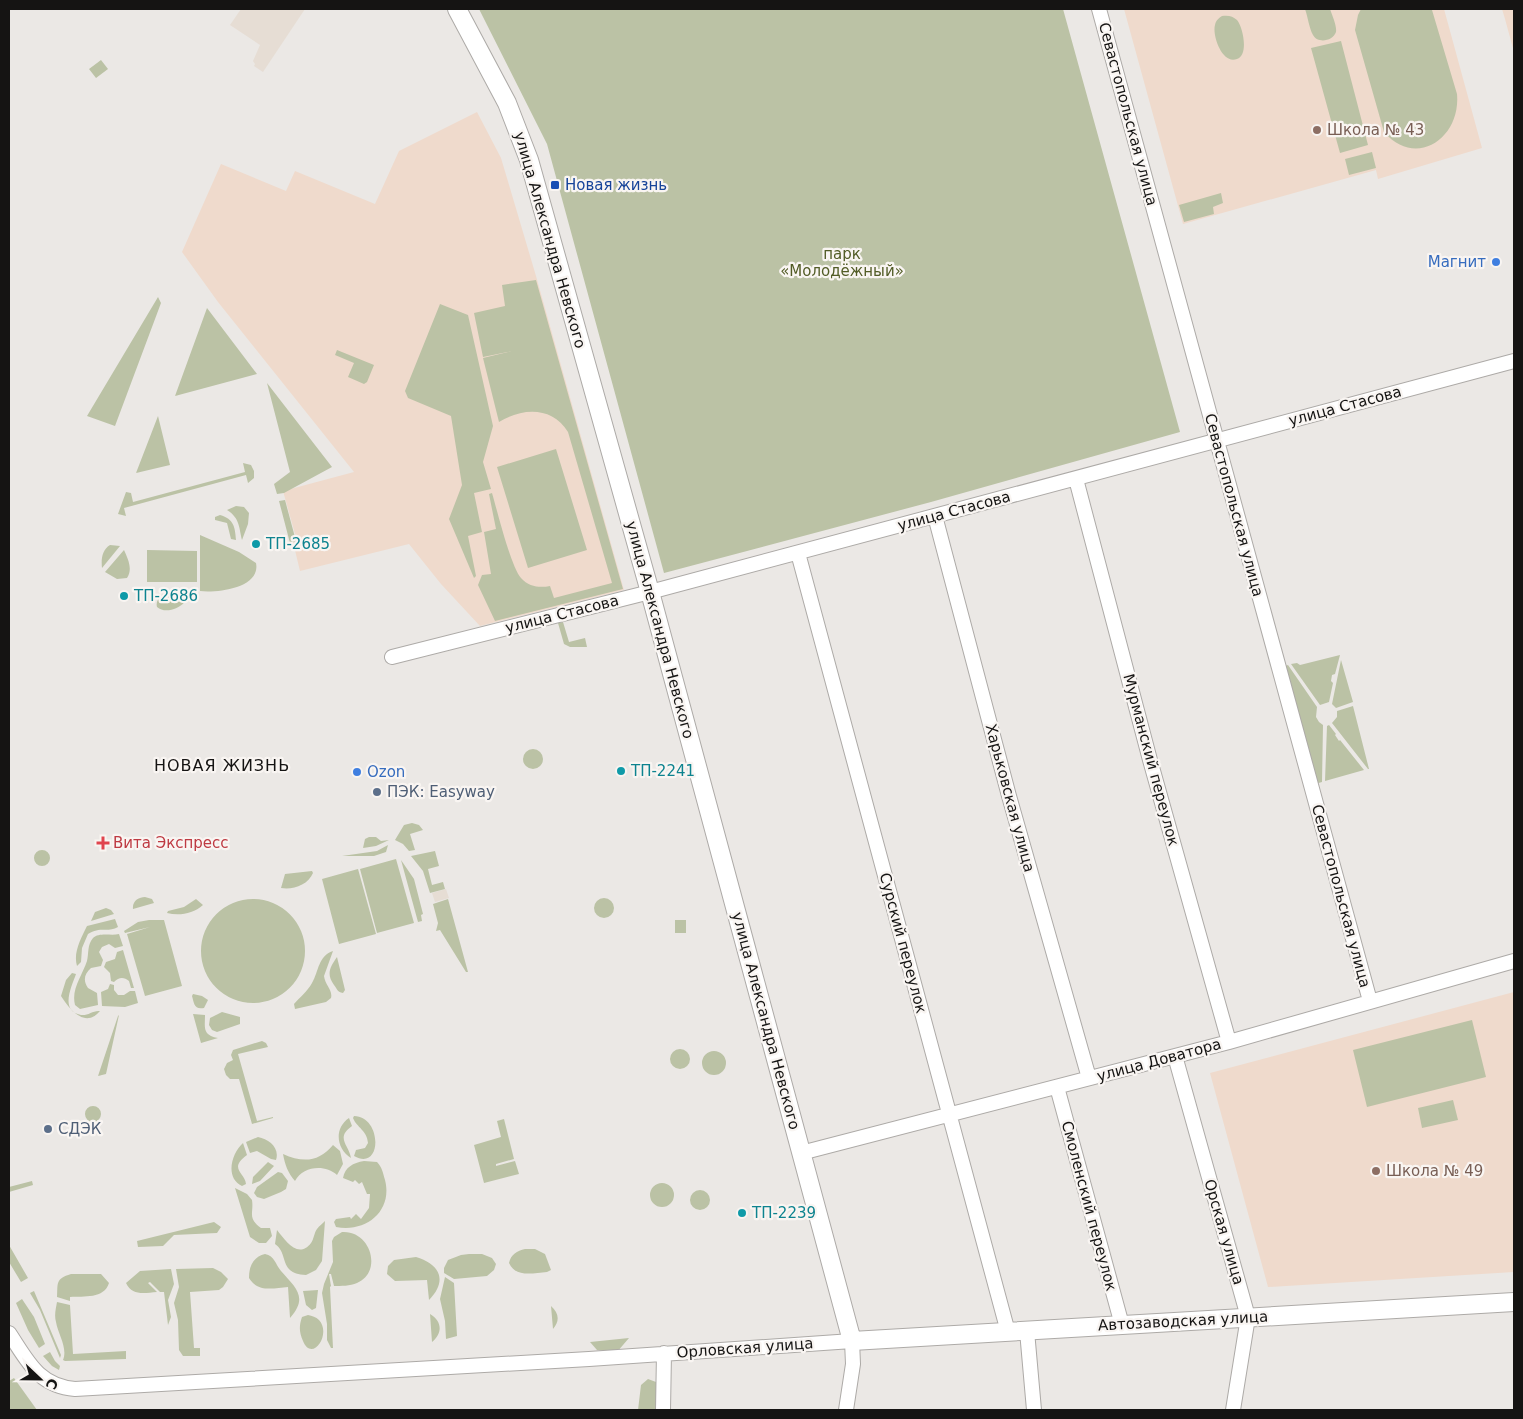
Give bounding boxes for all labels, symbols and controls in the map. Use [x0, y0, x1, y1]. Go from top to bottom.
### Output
street label: Севастопольская улица [1095, 20, 1161, 208]
place label: Школа № 43 [1327, 121, 1424, 139]
marker: Школа № 43 [1311, 124, 1323, 136]
street label: улица Александра Невского [510, 130, 590, 350]
place label: Новая жизнь [565, 176, 667, 194]
marker: Новая жизнь [549, 179, 561, 191]
park label: парк «Молодёжный» [780, 245, 904, 280]
place label: Магнит [1428, 253, 1486, 271]
marker: Магнит [1490, 256, 1502, 268]
street label: улица Стасова [1287, 382, 1403, 430]
street label: Севастопольская улица [1201, 411, 1267, 599]
street label: улица Стасова [896, 487, 1012, 535]
street label: улица Александра Невского [622, 519, 698, 741]
place label: ТП-2685 [265, 535, 330, 553]
marker: ТП-2685 [250, 538, 262, 550]
place label: ТП-2686 [133, 587, 198, 605]
marker: ТП-2686 [118, 590, 130, 602]
street label: улица Стасова [503, 591, 621, 637]
street label: Мурманский переулок [1119, 672, 1183, 848]
street label: Харьковская улица [982, 722, 1038, 874]
district label: НОВАЯ ЖИЗНЬ [154, 756, 290, 775]
place label: ТП-2241 [630, 762, 695, 780]
place label: Ozon [367, 763, 405, 781]
marker: ТП-2241 [615, 765, 627, 777]
marker: Ozon [351, 766, 363, 778]
place label: ПЭК: Easyway [387, 783, 495, 801]
marker: ПЭК: Easyway [371, 786, 383, 798]
street label: Севастопольская улица [1308, 802, 1374, 990]
place label: Вита Экспресс [113, 834, 229, 852]
marker: Вита Экспресс [97, 837, 109, 849]
street label: Сурский переулок [876, 871, 930, 1015]
street label: улица Александра Невского [728, 910, 804, 1132]
street label: улица Доватора [1095, 1035, 1223, 1085]
street label: Смоленский переулок [1058, 1119, 1120, 1293]
place label: СДЭК [58, 1120, 102, 1138]
marker: СДЭК [42, 1123, 54, 1135]
place label: Школа № 49 [1386, 1162, 1483, 1180]
marker: Школа № 49 [1370, 1165, 1382, 1177]
street label: Орская улица [1200, 1177, 1248, 1287]
place label: ТП-2239 [751, 1204, 816, 1222]
marker: ТП-2239 [736, 1207, 748, 1219]
street label: Автозаводская улица [1097, 1308, 1269, 1334]
street label: Орловская улица [676, 1334, 814, 1362]
north arrow [15, 1354, 65, 1404]
text: С [43, 1376, 61, 1392]

